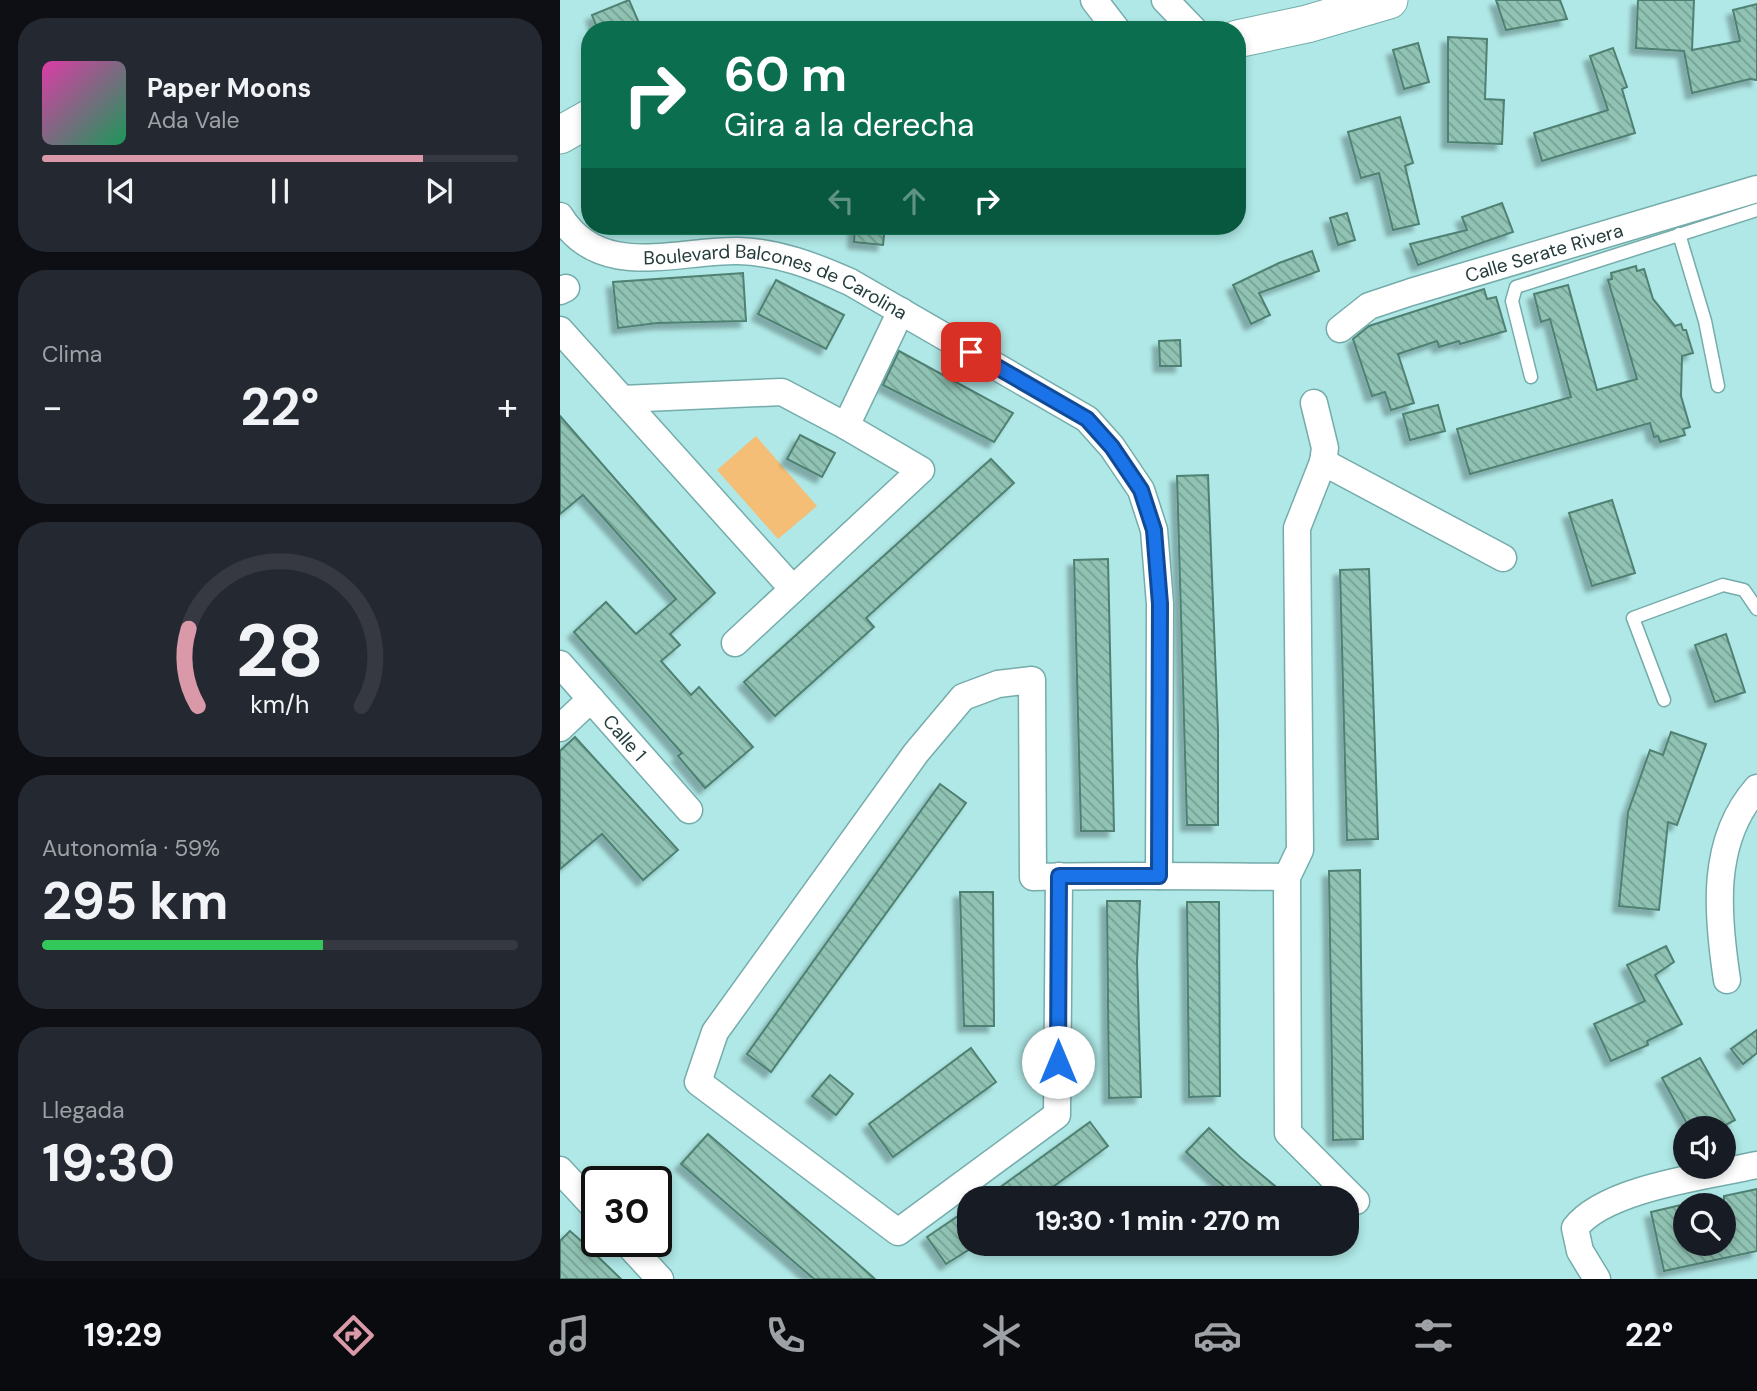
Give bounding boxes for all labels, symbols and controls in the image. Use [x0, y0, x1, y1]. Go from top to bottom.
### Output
text: 60 m [724, 42, 847, 106]
icon: right [609, 49, 700, 140]
text: Paper Moons [147, 71, 311, 105]
text: Gira a la derecha [724, 104, 974, 146]
text: Ada Vale [147, 105, 240, 135]
icon: previous [102, 172, 140, 210]
icon: pause [261, 172, 299, 210]
icon: next [420, 172, 458, 210]
icon: left [822, 182, 860, 220]
icon: ahead [895, 182, 933, 220]
icon: right [968, 182, 1006, 220]
street label: Calle Serate Rivera [1462, 218, 1626, 288]
street label: Boulevard Balcones de Carolina [643, 239, 912, 325]
pin [941, 322, 1001, 382]
icon: arrive [952, 333, 990, 371]
text: Clima [42, 339, 102, 369]
text: 22° [241, 373, 319, 441]
text: − [42, 382, 63, 432]
text: + [497, 382, 518, 432]
text: 28 [236, 604, 324, 699]
text: km/h [250, 687, 310, 720]
street label: Calle 1 [597, 709, 652, 766]
text: Autonomía · 59% [42, 833, 220, 863]
text: 295 km [42, 867, 228, 935]
position arrow [1021, 1025, 1095, 1099]
text: Llegada [42, 1095, 125, 1125]
map controls [1673, 1116, 1736, 1256]
button: sound [1673, 1116, 1736, 1179]
text: 19:30 [42, 1129, 175, 1197]
speed limit sign: 30 [581, 1166, 672, 1257]
button: search [1673, 1193, 1736, 1256]
text: 19:30 · 1 min · 270 m [1036, 1204, 1280, 1238]
icon: directions [329, 1311, 378, 1360]
icon: music [545, 1311, 594, 1360]
icon: phone [761, 1311, 810, 1360]
icon: climate [977, 1311, 1026, 1360]
icon: car [1193, 1311, 1242, 1360]
icon: filters [1409, 1311, 1458, 1360]
text: 19:29 [83, 1314, 162, 1356]
text: 22° [1625, 1314, 1673, 1356]

